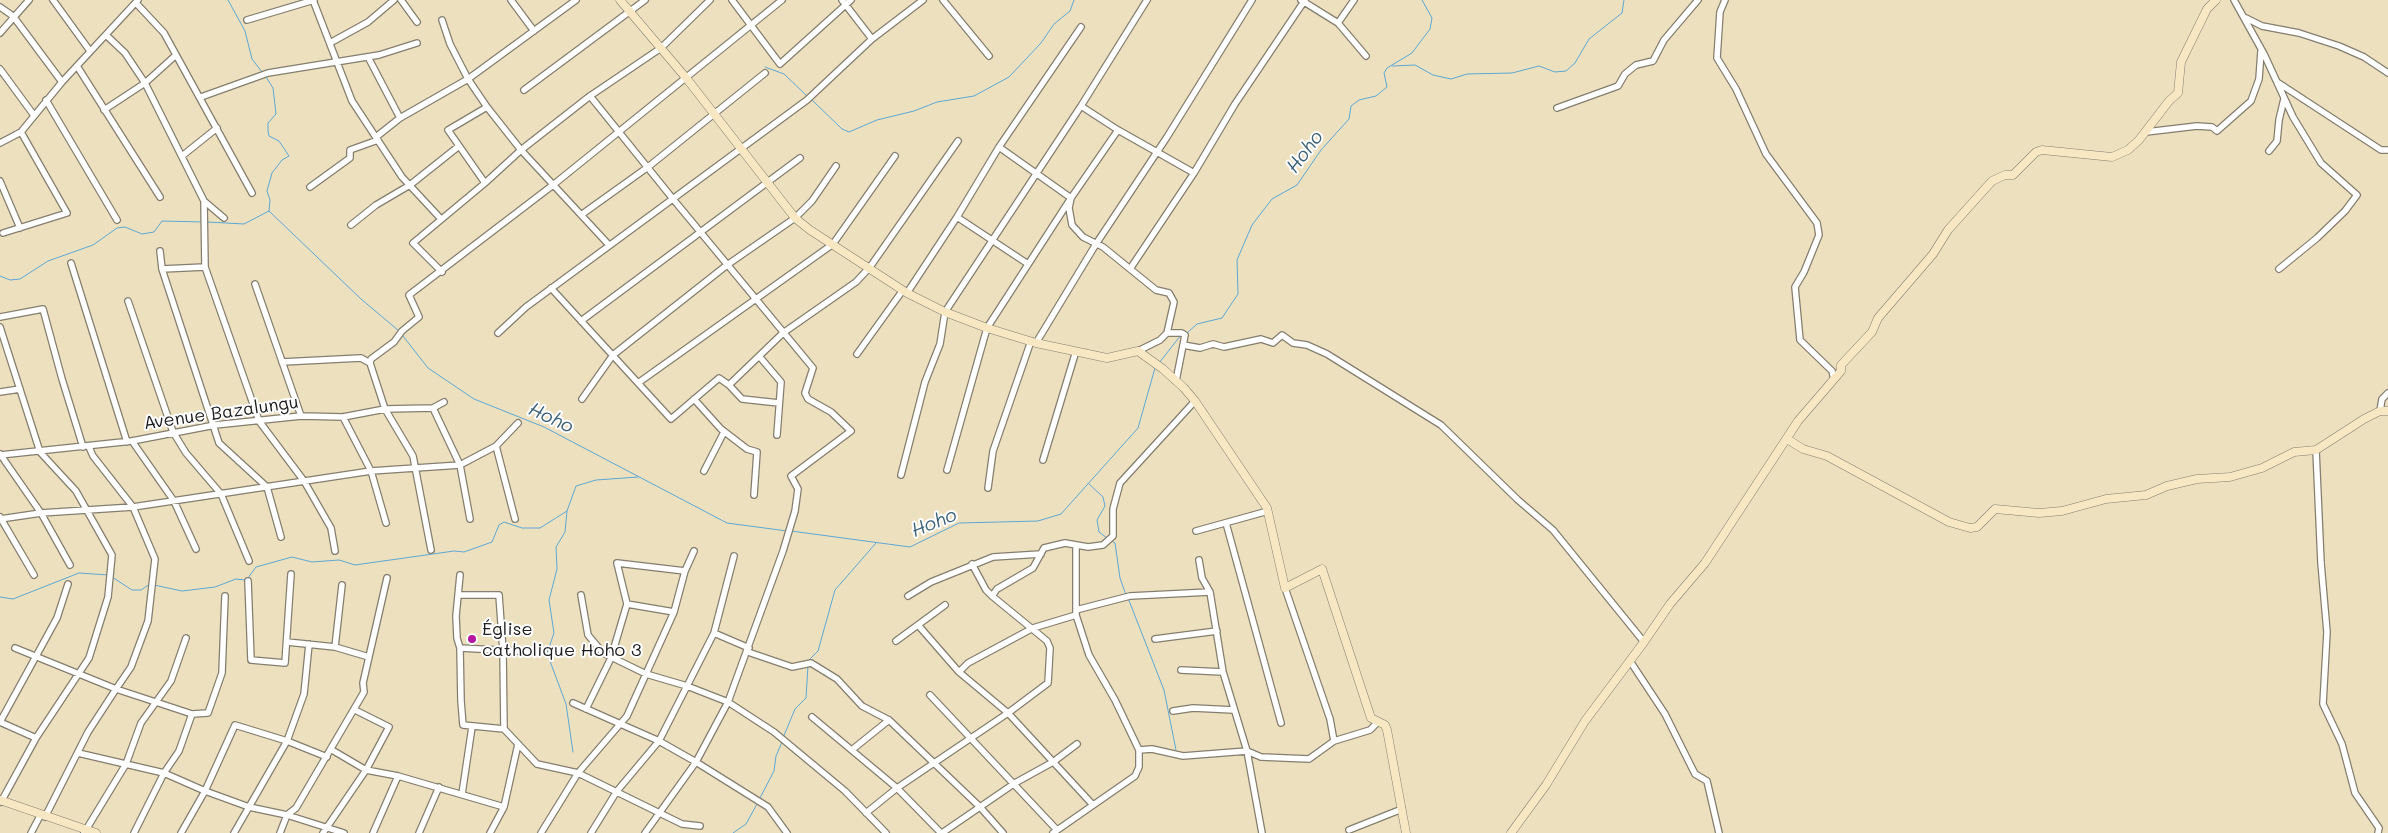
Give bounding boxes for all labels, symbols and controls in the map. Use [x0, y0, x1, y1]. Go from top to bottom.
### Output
water label: Hoho [1282, 126, 1328, 178]
street label: Avenue Bazalungu [142, 391, 300, 435]
water label: Hoho [525, 398, 577, 438]
water label: Hoho [908, 504, 960, 542]
place label: Église catholique Hoho 3 [482, 618, 641, 660]
marker: Église catholique Hoho 3 [466, 633, 478, 645]

